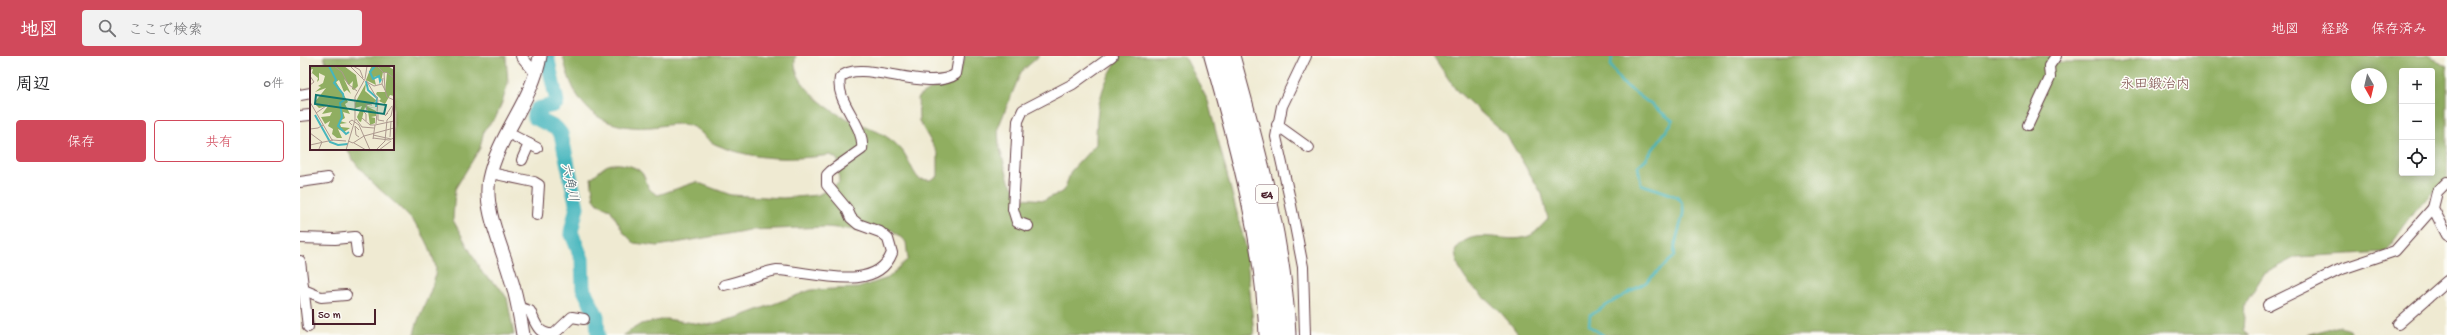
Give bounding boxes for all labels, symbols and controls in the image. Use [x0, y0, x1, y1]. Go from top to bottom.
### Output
search box [82, 10, 362, 46]
icon: search [96, 17, 118, 39]
text: 地図 [20, 20, 58, 43]
text: ここで検索 [128, 22, 203, 40]
text: 地図 [2271, 22, 2299, 39]
text: 経路 [2321, 22, 2349, 39]
text: 保存済み [2371, 22, 2427, 39]
inset map [310, 66, 394, 150]
north arrow [2351, 68, 2387, 104]
map controls [2399, 68, 2435, 176]
button: + [2399, 68, 2435, 104]
text: 周辺 [16, 76, 50, 96]
district label: 永田鍛治内 [2120, 76, 2190, 94]
text: 0件 [264, 77, 284, 92]
button: − [2399, 104, 2435, 140]
button: 保存 [16, 120, 146, 162]
button: 共有 [154, 120, 284, 162]
button: locate [2399, 140, 2435, 176]
water label: 六角川 [557, 162, 581, 203]
road number: E4 [1256, 185, 1278, 203]
scale bar [312, 307, 376, 326]
text: 50 m [318, 310, 340, 322]

